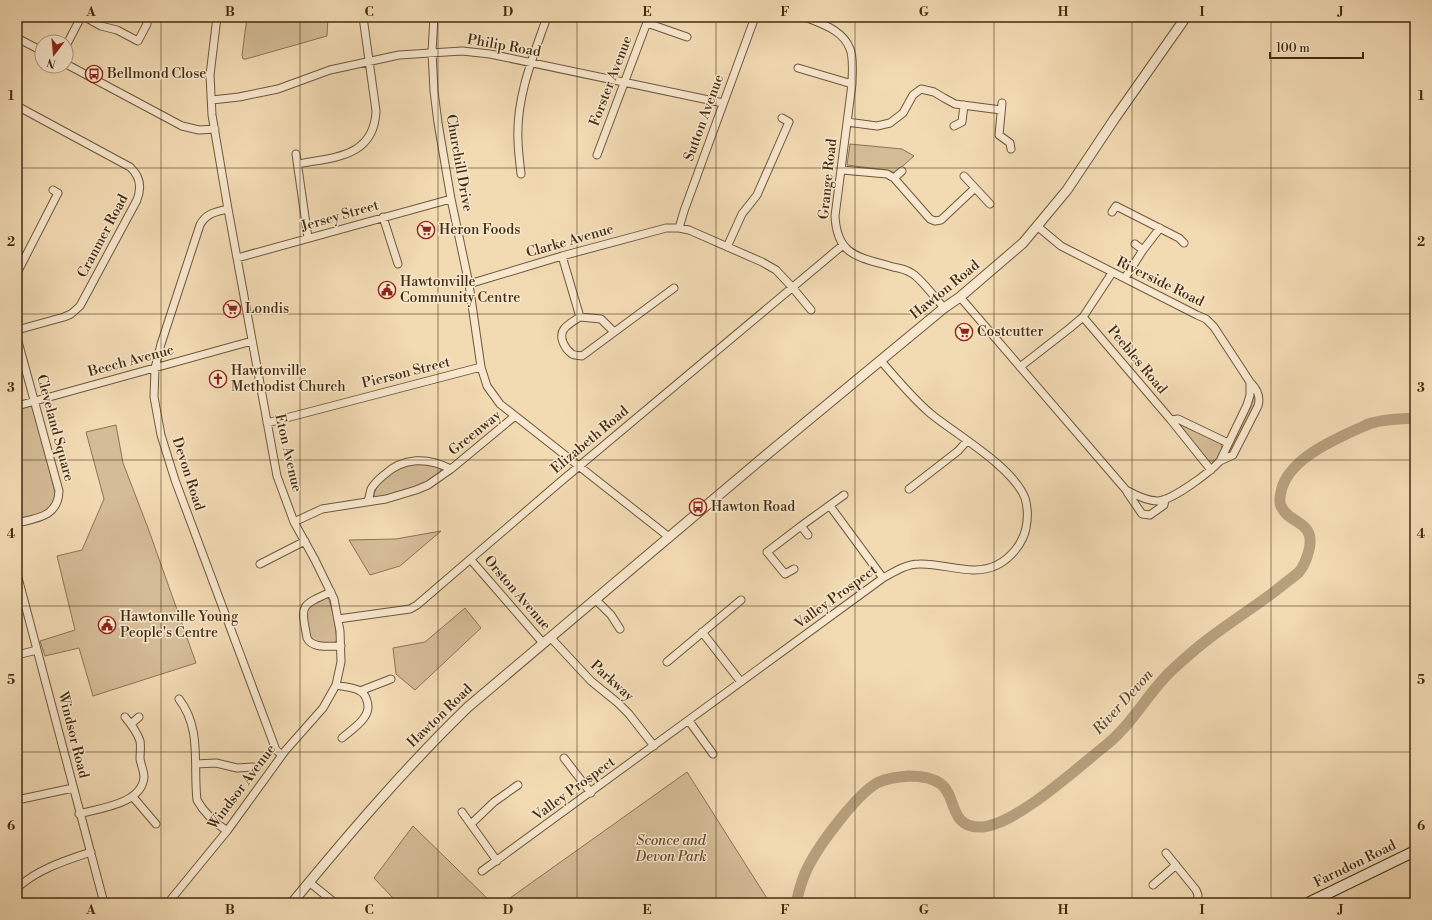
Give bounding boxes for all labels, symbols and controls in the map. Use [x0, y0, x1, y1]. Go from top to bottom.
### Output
text: A [85, 4, 96, 20]
text: B [225, 4, 235, 20]
text: C [364, 4, 374, 20]
text: D [503, 4, 513, 20]
text: E [642, 4, 652, 20]
text: F [780, 4, 790, 20]
text: G [919, 4, 930, 20]
text: H [1058, 4, 1069, 20]
text: I [1199, 4, 1205, 20]
text: J [1336, 4, 1344, 20]
street label: Philip Road [466, 31, 542, 61]
street label: Forster Avenue [586, 33, 636, 129]
north arrow [34, 34, 74, 74]
scale bar [1270, 34, 1363, 60]
text: 100 m [1276, 41, 1310, 56]
text: N [45, 55, 58, 71]
bus stop icon: Bellmond Close [84, 64, 104, 84]
place label: Bellmond Close [106, 65, 206, 83]
street label: Sutton Avenue [680, 72, 728, 164]
text: 1 [8, 88, 15, 104]
text: 1 [1418, 88, 1425, 104]
street label: Churchill Drive [442, 113, 476, 213]
street label: Grange Road [815, 138, 841, 220]
street label: Cranmer Road [74, 191, 133, 281]
street label: Jersey Street [298, 196, 381, 236]
supermarket icon: Heron Foods [416, 220, 436, 240]
street label: Clarke Avenue [524, 220, 616, 262]
place label: Heron Foods [439, 221, 520, 239]
text: 2 [7, 234, 15, 250]
text: 2 [1417, 234, 1425, 250]
street label: Riverside Road [1113, 253, 1207, 311]
street label: Hawton Road [907, 256, 983, 323]
place label: Hawtonville Community Centre [400, 273, 520, 307]
public building icon: Hawtonville Community Centre [377, 280, 397, 300]
supermarket icon: Londis [222, 299, 242, 319]
place label: Londis [245, 300, 289, 318]
supermarket icon: Costcutter [954, 322, 974, 342]
street label: Peebles Road [1103, 322, 1171, 398]
place label: Costcutter [977, 323, 1044, 341]
street label: Beech Avenue [85, 341, 176, 381]
street label: Pierson Street [360, 353, 452, 393]
place label: Hawtonville Methodist Church [231, 362, 346, 396]
church icon: Hawtonville Methodist Church [208, 369, 228, 389]
street label: Cleveland Square [32, 373, 78, 483]
text: 3 [7, 380, 15, 396]
text: 3 [1417, 380, 1425, 396]
street label: Elizabeth Road [547, 402, 633, 478]
street label: Greenway [445, 406, 505, 460]
street label: Eton Avenue [270, 412, 306, 494]
street label: Devon Road [168, 435, 208, 513]
bus stop icon: Hawton Road [688, 497, 708, 517]
place label: Hawton Road [711, 498, 795, 516]
text: 4 [7, 526, 16, 542]
text: 4 [1417, 526, 1426, 542]
street label: Orston Avenue [480, 552, 554, 634]
street label: Valley Prospect [790, 561, 881, 634]
place label: Hawtonville Young People's Centre [120, 608, 239, 642]
public building icon: Hawtonville Young People's Centre [97, 615, 117, 635]
street label: Parkway [586, 657, 638, 705]
water label: River Devon [1088, 665, 1158, 739]
text: 5 [7, 672, 15, 688]
text: 5 [1417, 672, 1425, 688]
street label: Hawton Road [403, 680, 477, 752]
street label: Windsor Road [53, 689, 92, 780]
street label: Windsor Avenue [203, 741, 280, 834]
street label: Valley Prospect [528, 753, 619, 826]
text: 6 [7, 818, 15, 834]
text: 6 [1417, 818, 1425, 834]
park label: Sconce and Devon Park [634, 832, 707, 866]
street label: Farndon Road [1311, 836, 1399, 892]
text: A [85, 902, 96, 918]
text: B [225, 902, 235, 918]
text: C [364, 902, 374, 918]
text: D [503, 902, 513, 918]
text: E [642, 902, 652, 918]
text: F [780, 902, 790, 918]
text: G [919, 902, 930, 918]
text: H [1058, 902, 1069, 918]
text: I [1199, 902, 1205, 918]
text: J [1336, 902, 1344, 918]

